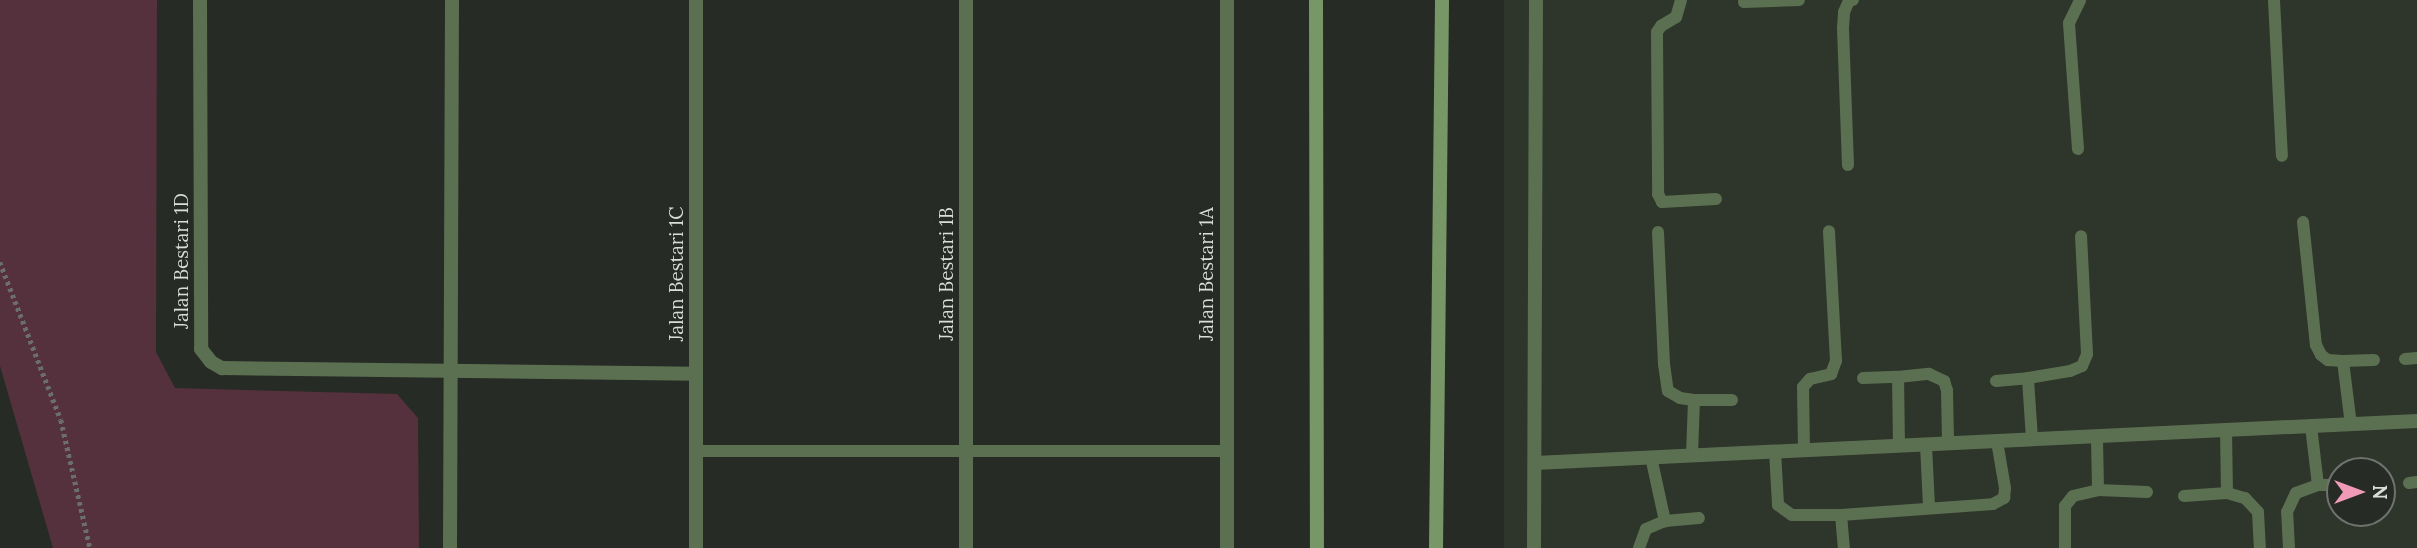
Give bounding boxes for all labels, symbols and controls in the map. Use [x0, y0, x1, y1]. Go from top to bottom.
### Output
street label: Jalan Bestari 1D [171, 193, 193, 329]
street label: Jalan Bestari 1C [666, 207, 688, 341]
street label: Jalan Bestari 1B [936, 207, 958, 341]
street label: Jalan Bestari 1A [1196, 207, 1218, 341]
north arrow [2326, 457, 2396, 527]
text: N [2368, 485, 2392, 499]

